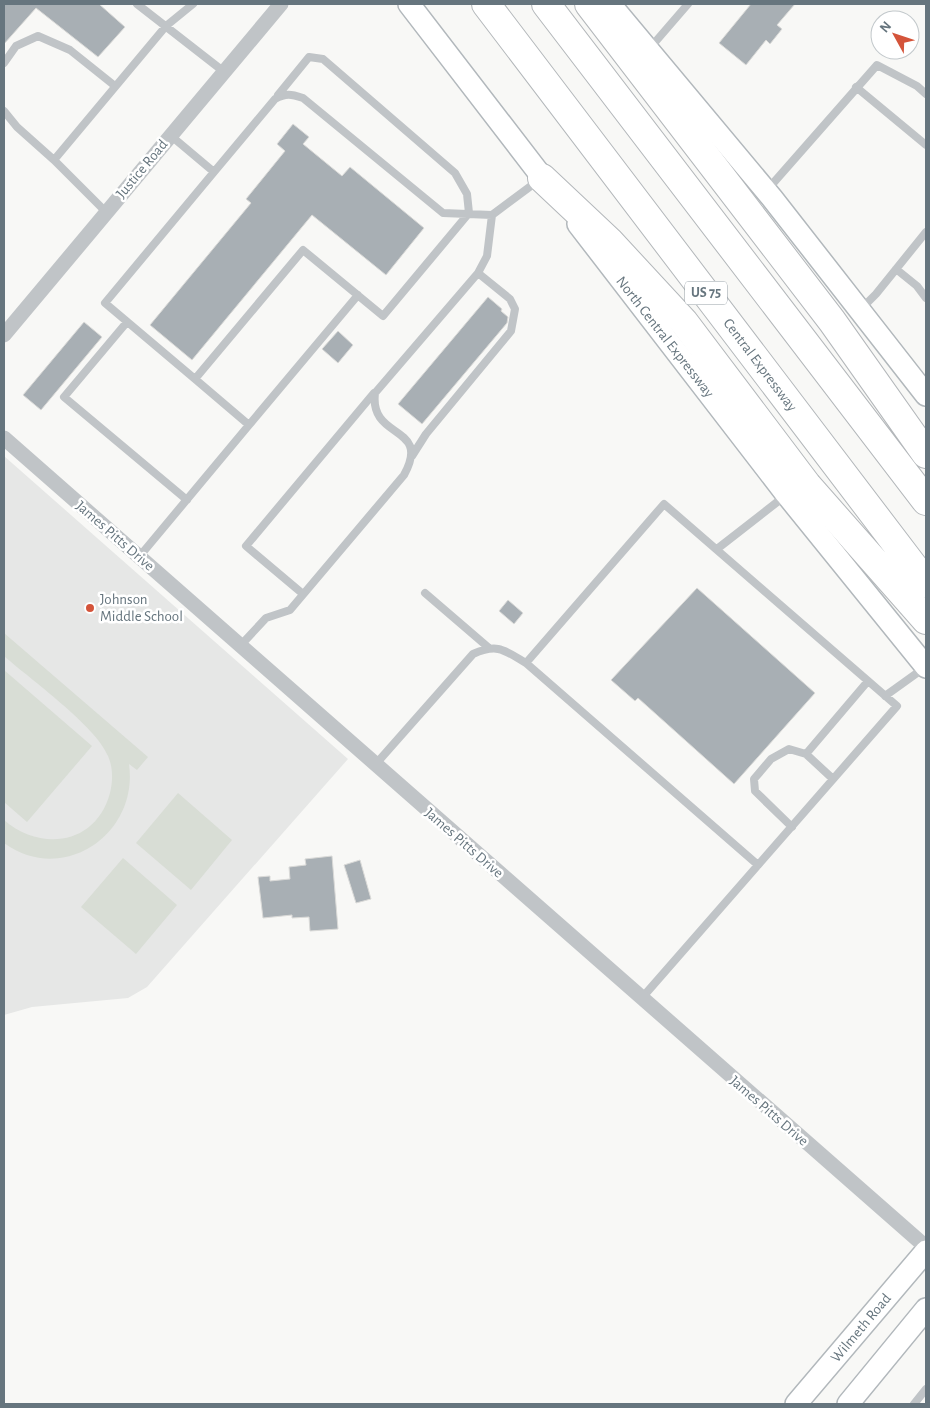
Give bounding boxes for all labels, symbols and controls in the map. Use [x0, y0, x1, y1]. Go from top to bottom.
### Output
north arrow [870, 10, 920, 60]
text: N [877, 19, 894, 36]
street label: Justice Road [113, 137, 171, 201]
street label: North Central Expressway [613, 274, 717, 401]
road number: US 75 [685, 282, 727, 304]
street label: Central Expressway [720, 316, 800, 415]
street label: James Pitts Drive [73, 498, 157, 574]
place label: Johnson Middle School [100, 592, 183, 624]
marker: Johnson Middle School [84, 602, 96, 614]
street label: James Pitts Drive [422, 805, 506, 881]
street label: James Pitts Drive [727, 1073, 811, 1149]
street label: Wilmeth Road [828, 1291, 894, 1365]

